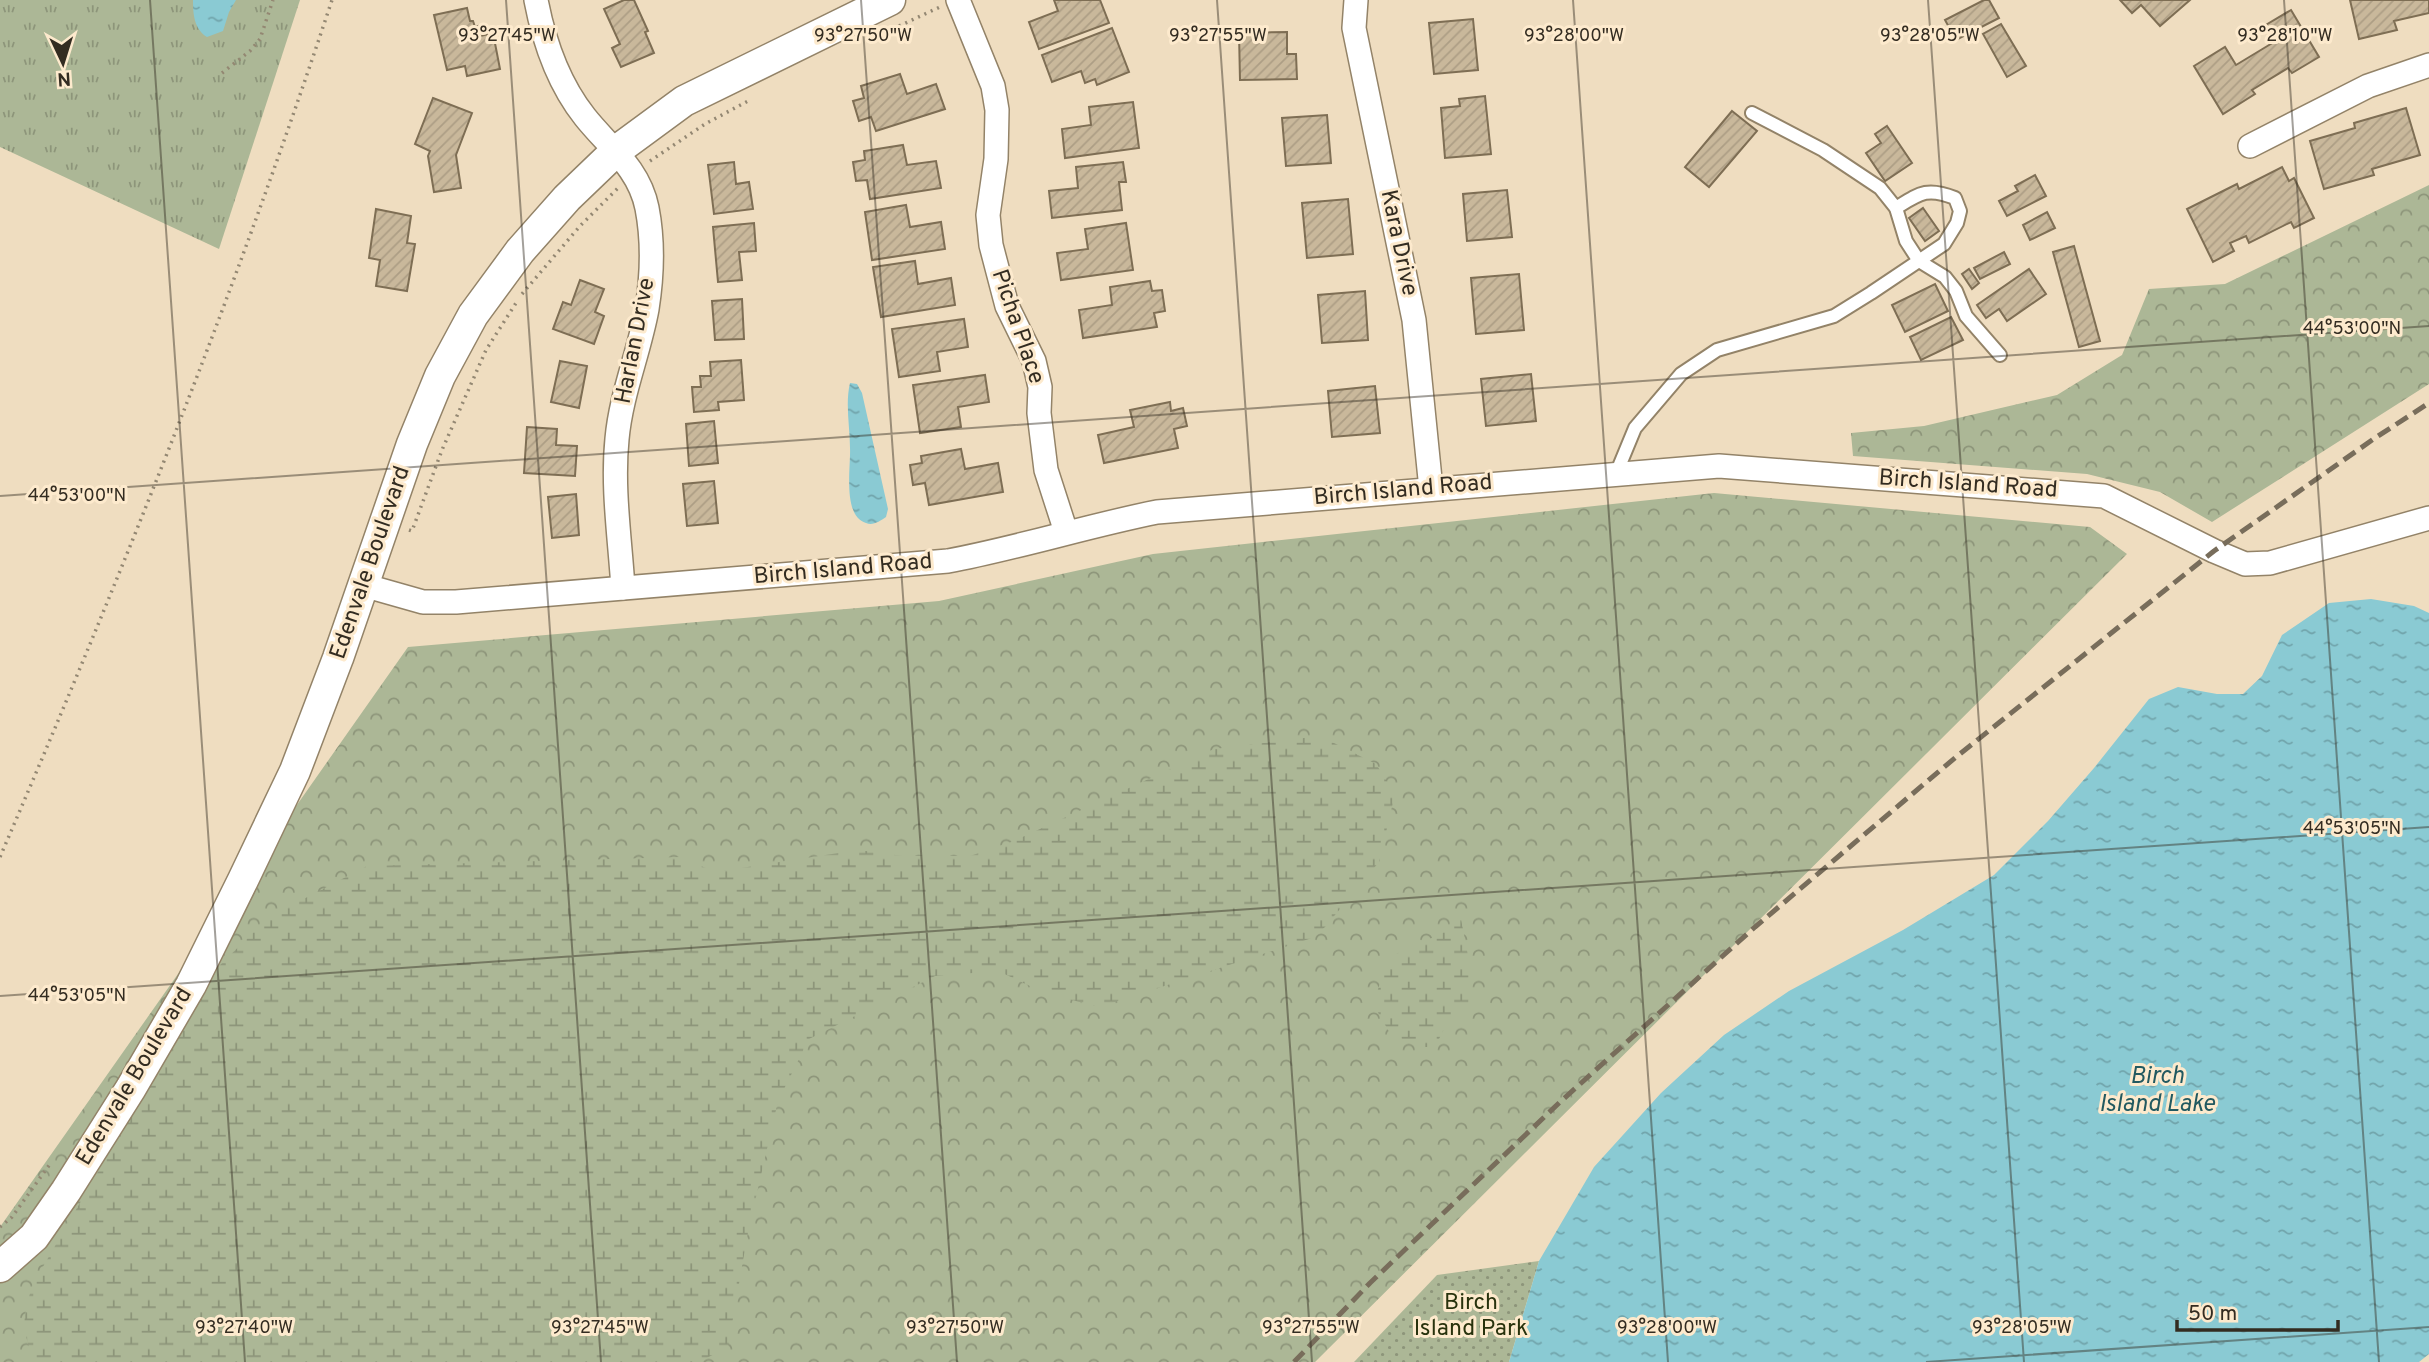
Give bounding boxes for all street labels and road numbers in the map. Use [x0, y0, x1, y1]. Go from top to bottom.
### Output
street label: Kara Drive [1373, 187, 1423, 299]
street label: Picha Place [984, 266, 1050, 388]
street label: Harlan Drive [610, 275, 662, 407]
street label: Edenvale Boulevard [324, 462, 418, 664]
street label: Birch Island Road [1878, 464, 2058, 506]
street label: Birch Island Road [1312, 469, 1494, 513]
street label: Birch Island Road [752, 548, 934, 592]
street label: Edenvale Boulevard [70, 983, 200, 1171]

